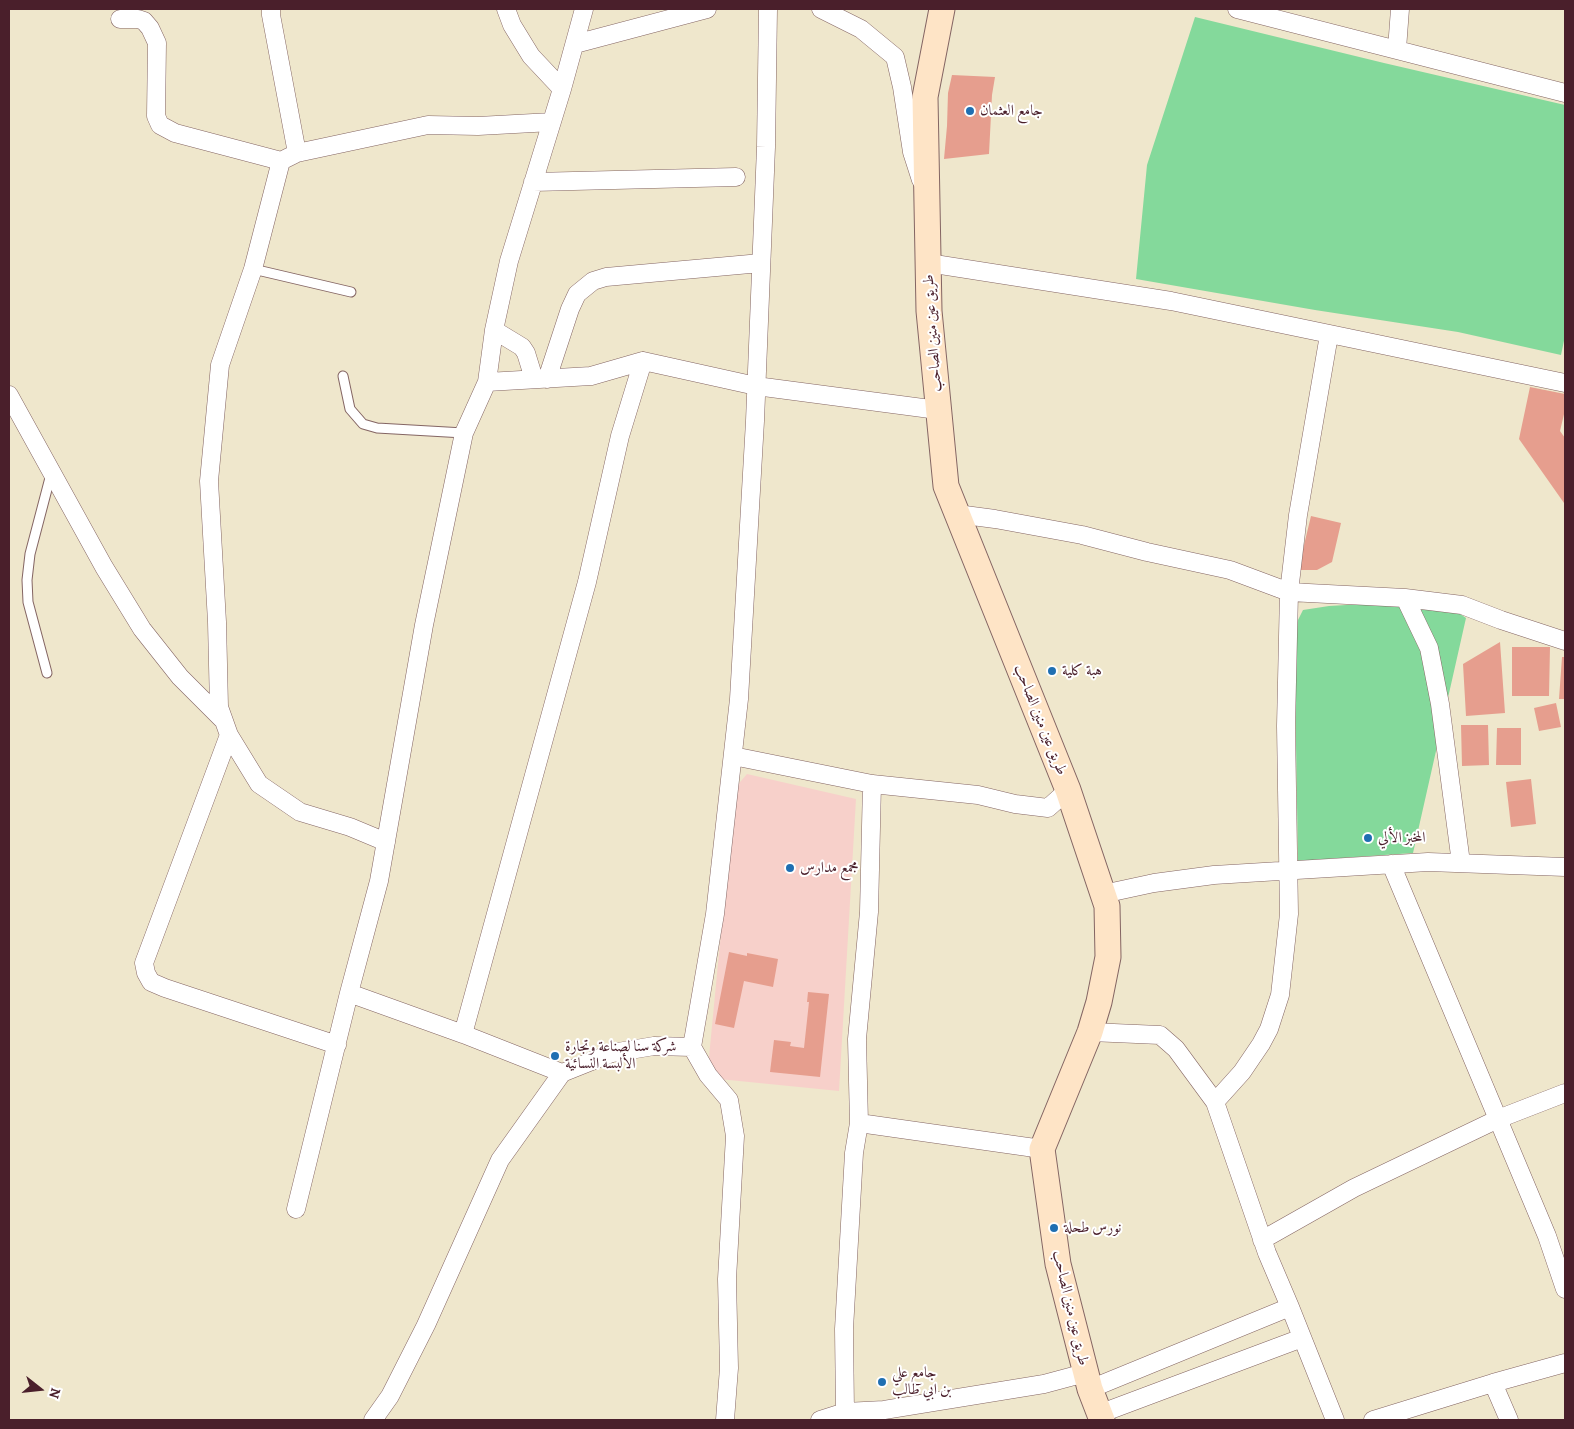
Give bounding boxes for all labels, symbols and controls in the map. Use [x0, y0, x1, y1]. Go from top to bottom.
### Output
place label: جامع العثمان [980, 102, 1043, 120]
marker: جامع العثمان [964, 105, 976, 117]
street label: طريق عين منين الصاحب [920, 274, 946, 392]
street label: طريق عين منين الصاحب [1010, 662, 1070, 778]
place label: هبة كلية [1062, 662, 1102, 680]
marker: هبة كلية [1046, 665, 1058, 677]
place label: المخبز الألي [1378, 829, 1426, 847]
marker: المخبز الألي [1362, 832, 1374, 844]
place label: مجمع مدارس [800, 859, 858, 877]
marker: مجمع مدارس [784, 862, 796, 874]
place label: شركة سنا لصناعة وتجارة الألبسة النسائية [565, 1038, 676, 1073]
marker: شركة سنا لصناعة وتجارة الألبسة النسائية [549, 1050, 561, 1062]
place label: نورس طحلة [1064, 1219, 1121, 1237]
marker: نورس طحلة [1048, 1222, 1060, 1234]
street label: طريق عين منين الصاحب [1048, 1249, 1092, 1367]
north arrow [15, 1364, 65, 1414]
place label: جامع علي بن ابي طالب [892, 1364, 951, 1399]
marker: جامع علي بن ابي طالب [876, 1376, 888, 1388]
text: N [44, 1386, 65, 1401]

